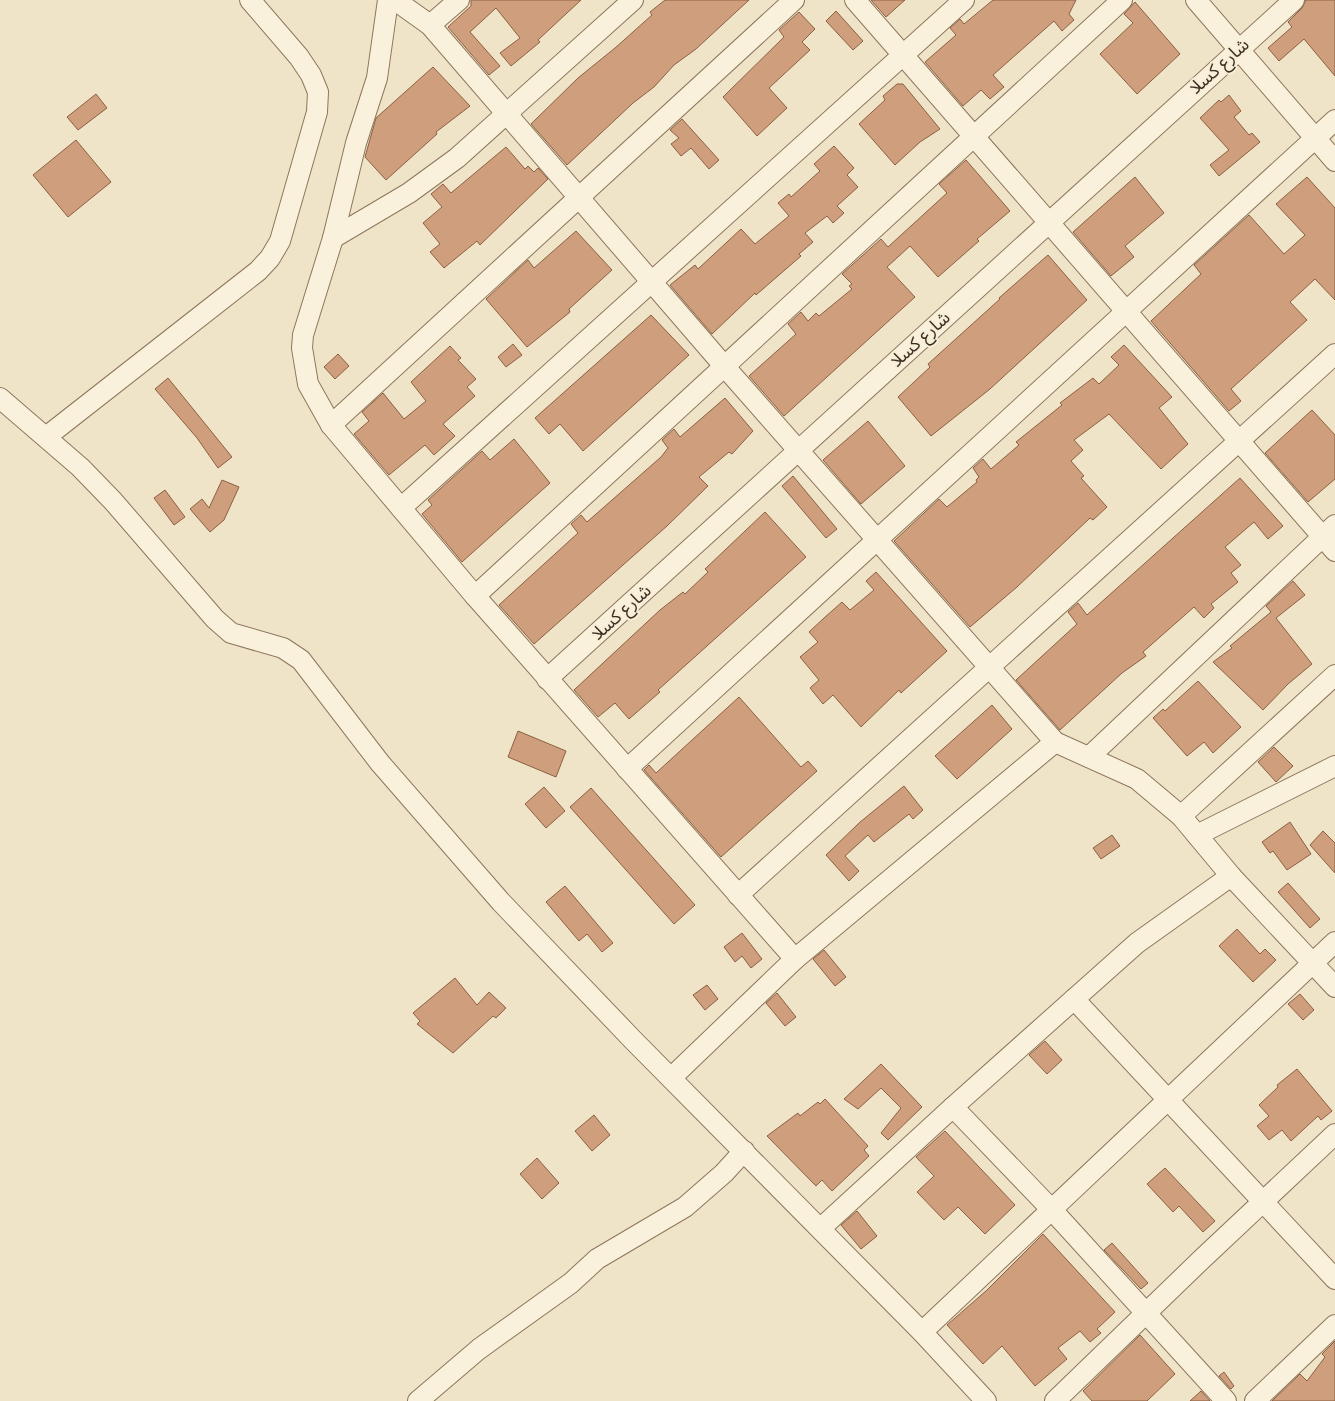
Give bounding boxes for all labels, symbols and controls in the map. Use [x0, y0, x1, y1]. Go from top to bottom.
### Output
street label: شارع كسلا [1185, 34, 1256, 101]
street label: شارع كسلا [886, 307, 957, 374]
street label: شارع كسلا [587, 580, 658, 647]

